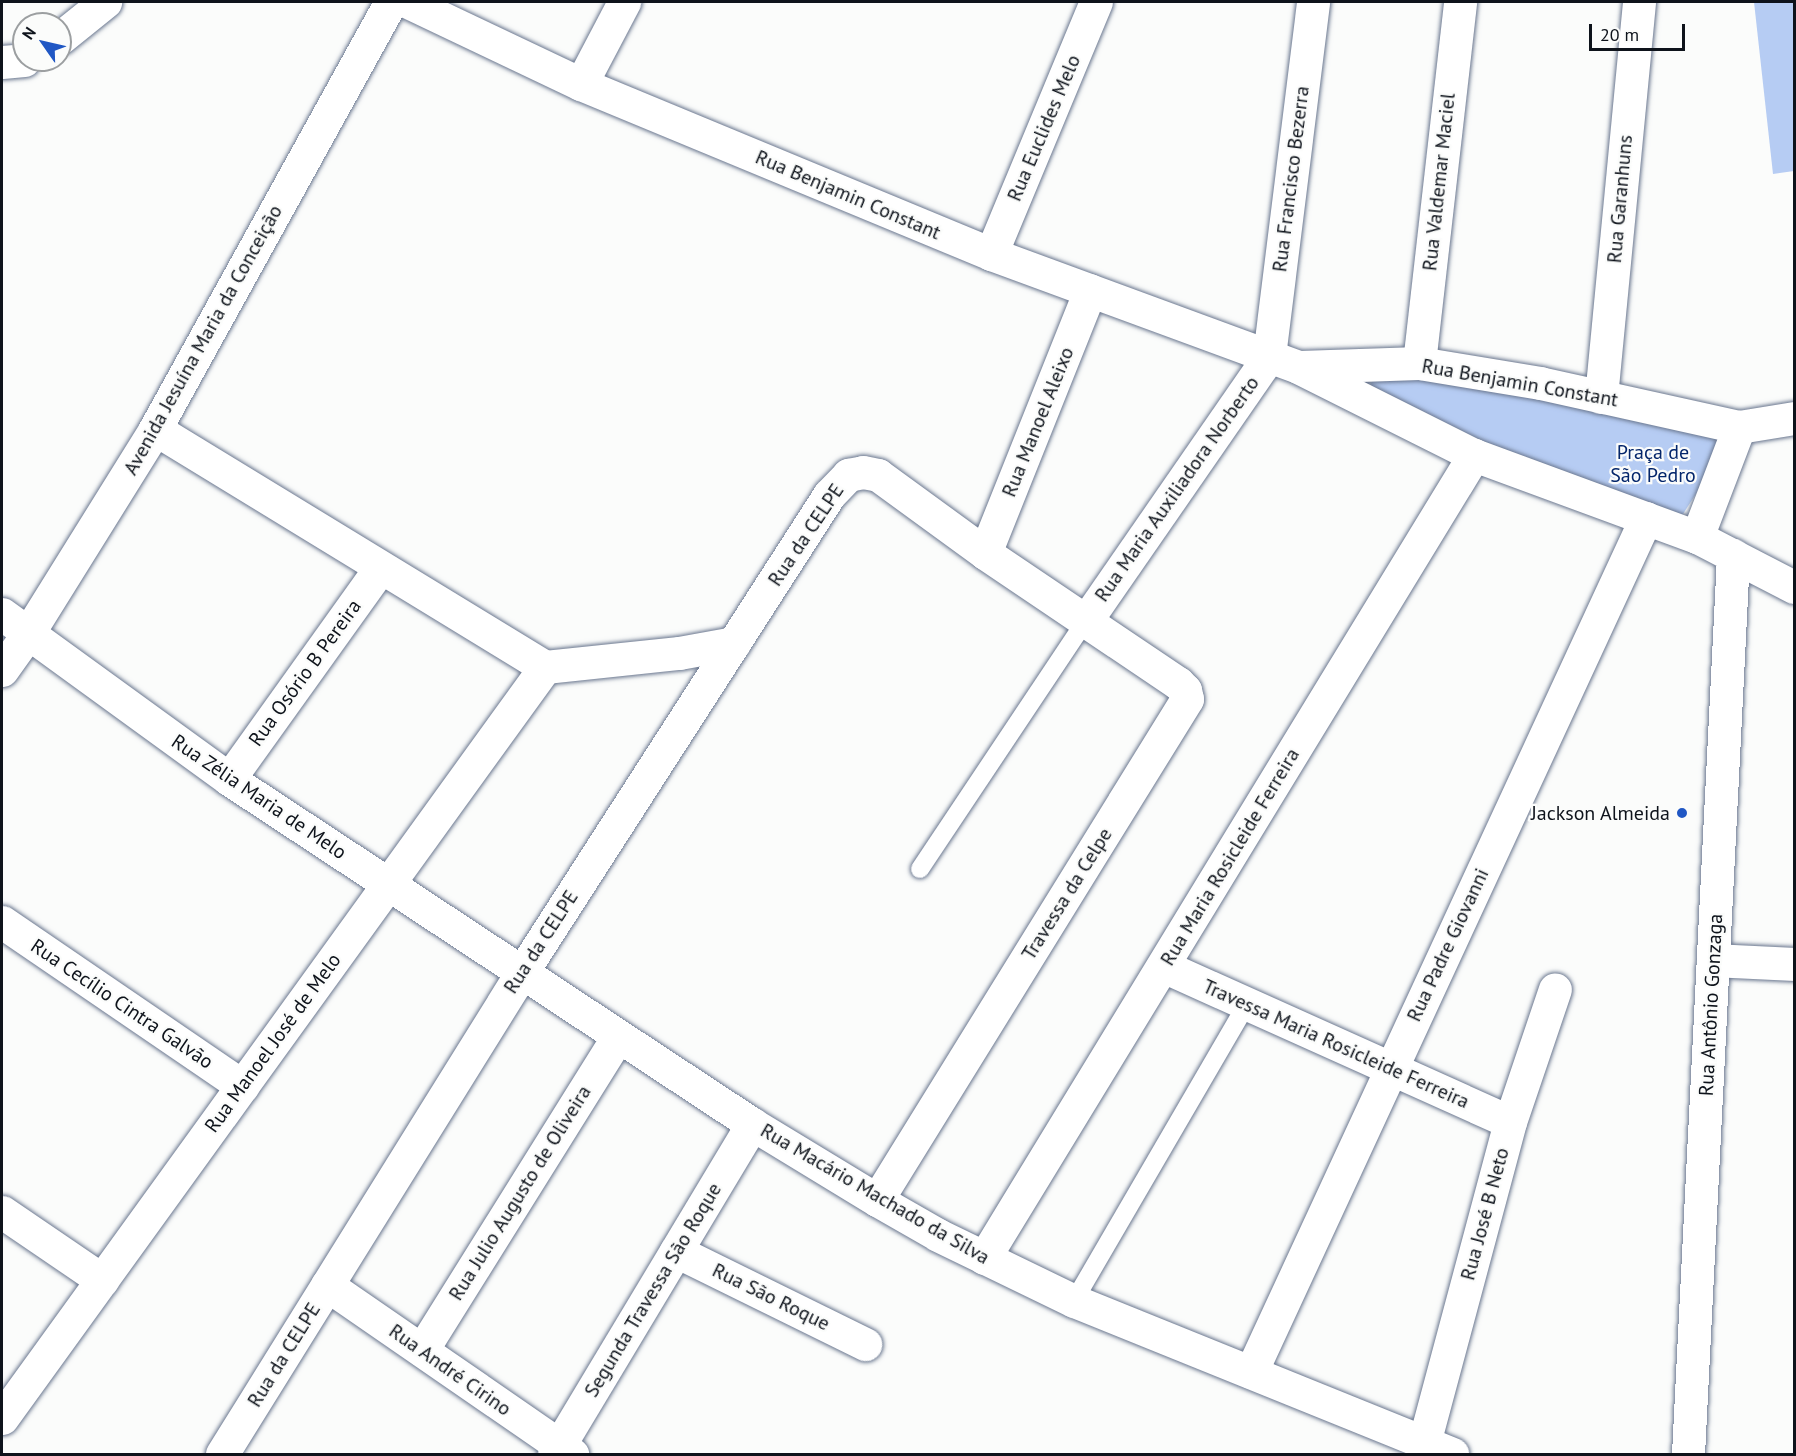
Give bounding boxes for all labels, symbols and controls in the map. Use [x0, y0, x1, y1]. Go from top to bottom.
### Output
north arrow [12, 12, 72, 72]
scale bar [1592, 12, 1688, 50]
text: N [18, 23, 40, 43]
text: 20 m [1600, 23, 1639, 46]
street label: Rua Euclides Melo [1002, 51, 1086, 205]
street label: Rua Francisco Bezerra [1268, 85, 1314, 273]
street label: Rua Valdemar Maciel [1418, 92, 1460, 272]
street label: Rua Garanhuns [1602, 134, 1638, 264]
street label: Rua Benjamin Constant [752, 145, 944, 245]
street label: Avenida Jesuína Maria da Conceição [119, 201, 287, 479]
street label: Rua Manoel Aleixo [997, 343, 1079, 501]
street label: Rua Benjamin Constant [1420, 354, 1620, 412]
street label: Rua Maria Auxiliadora Norberto [1090, 371, 1264, 607]
park label: Praça de São Pedro [1610, 440, 1696, 487]
street label: Rua da CELPE [763, 479, 849, 591]
street label: Rua Osório B Pereira [244, 595, 366, 751]
street label: Rua Zélia Maria de Melo [167, 729, 351, 865]
street label: Rua Maria Rosicleide Ferreira [1156, 744, 1304, 970]
place label: Jackson Almeida [1530, 801, 1670, 825]
marker: Jackson Almeida [1675, 806, 1689, 820]
street label: Travessa da Celpe [1017, 824, 1117, 964]
street label: Rua Padre Giovanni [1402, 865, 1494, 1025]
street label: Rua da CELPE [499, 886, 583, 998]
street label: Rua Antônio Gonzaga [1694, 913, 1728, 1097]
street label: Rua Cecílio Cintra Galvão [26, 934, 218, 1074]
street label: Rua Manoel José de Melo [200, 949, 346, 1137]
street label: Travessa Maria Rosicleide Ferreira [1199, 974, 1473, 1114]
street label: Rua Julio Augusto de Oliveira [444, 1081, 596, 1305]
street label: Rua Macário Machado da Silva [756, 1118, 994, 1270]
street label: Rua José B Neto [1456, 1145, 1514, 1283]
street label: Segunda Travessa São Roque [579, 1178, 727, 1402]
street label: Rua São Roque [708, 1258, 834, 1336]
street label: Rua da CELPE [243, 1299, 325, 1411]
street label: Rua André Cirino [384, 1319, 516, 1421]

